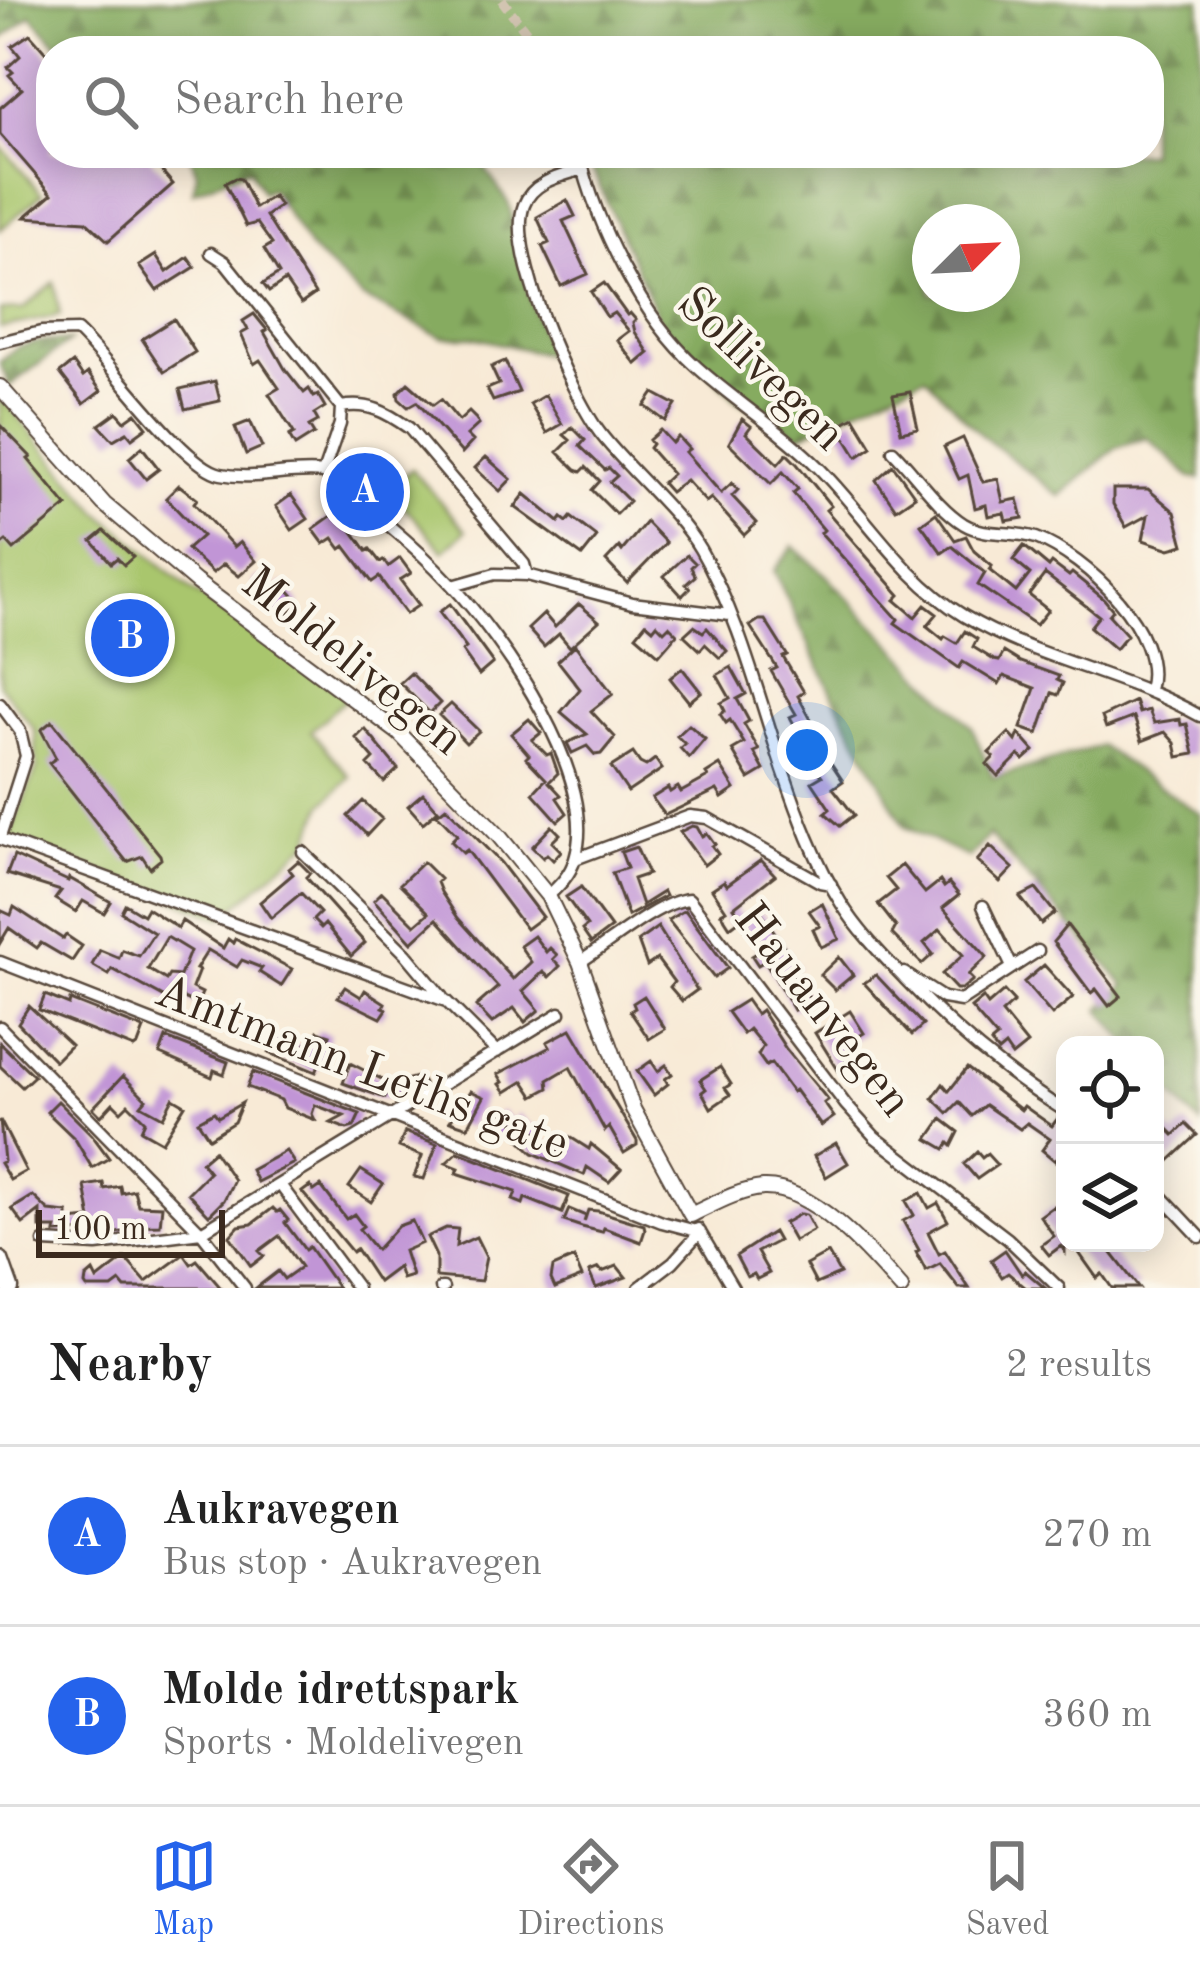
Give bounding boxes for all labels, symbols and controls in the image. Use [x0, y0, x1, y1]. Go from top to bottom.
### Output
search box [36, 36, 1164, 168]
icon: search [78, 69, 144, 135]
text: Search here [174, 79, 404, 124]
north arrow [912, 204, 1020, 312]
street label: Sollivegen [667, 279, 853, 461]
pin: A [326, 447, 404, 537]
street label: Moldelivegen [232, 559, 471, 765]
pin: B [91, 593, 169, 683]
your location [777, 720, 837, 780]
street label: Hauanvegen [724, 895, 920, 1126]
street label: Amtmann Leths gate [148, 968, 575, 1170]
map controls [1056, 1036, 1164, 1252]
button: locate [1056, 1036, 1164, 1144]
button: layers [1056, 1144, 1164, 1252]
scale bar [36, 1204, 225, 1257]
text: 100 m [54, 1214, 147, 1247]
text: Nearby [48, 1341, 213, 1392]
text: 2 results [1006, 1346, 1152, 1385]
text: Aukravegen [162, 1489, 400, 1534]
text: A [72, 1516, 102, 1555]
text: 270 m [1042, 1516, 1152, 1555]
text: Bus stop · Aukravegen [162, 1544, 542, 1583]
text: Molde idrettspark [162, 1669, 519, 1714]
text: B [73, 1696, 101, 1735]
text: 360 m [1042, 1696, 1152, 1735]
text: Sports · Moldelivegen [162, 1724, 524, 1763]
tab: Map [151, 1833, 217, 1946]
tab: Directions [518, 1833, 664, 1946]
tab: Saved [965, 1833, 1049, 1946]

